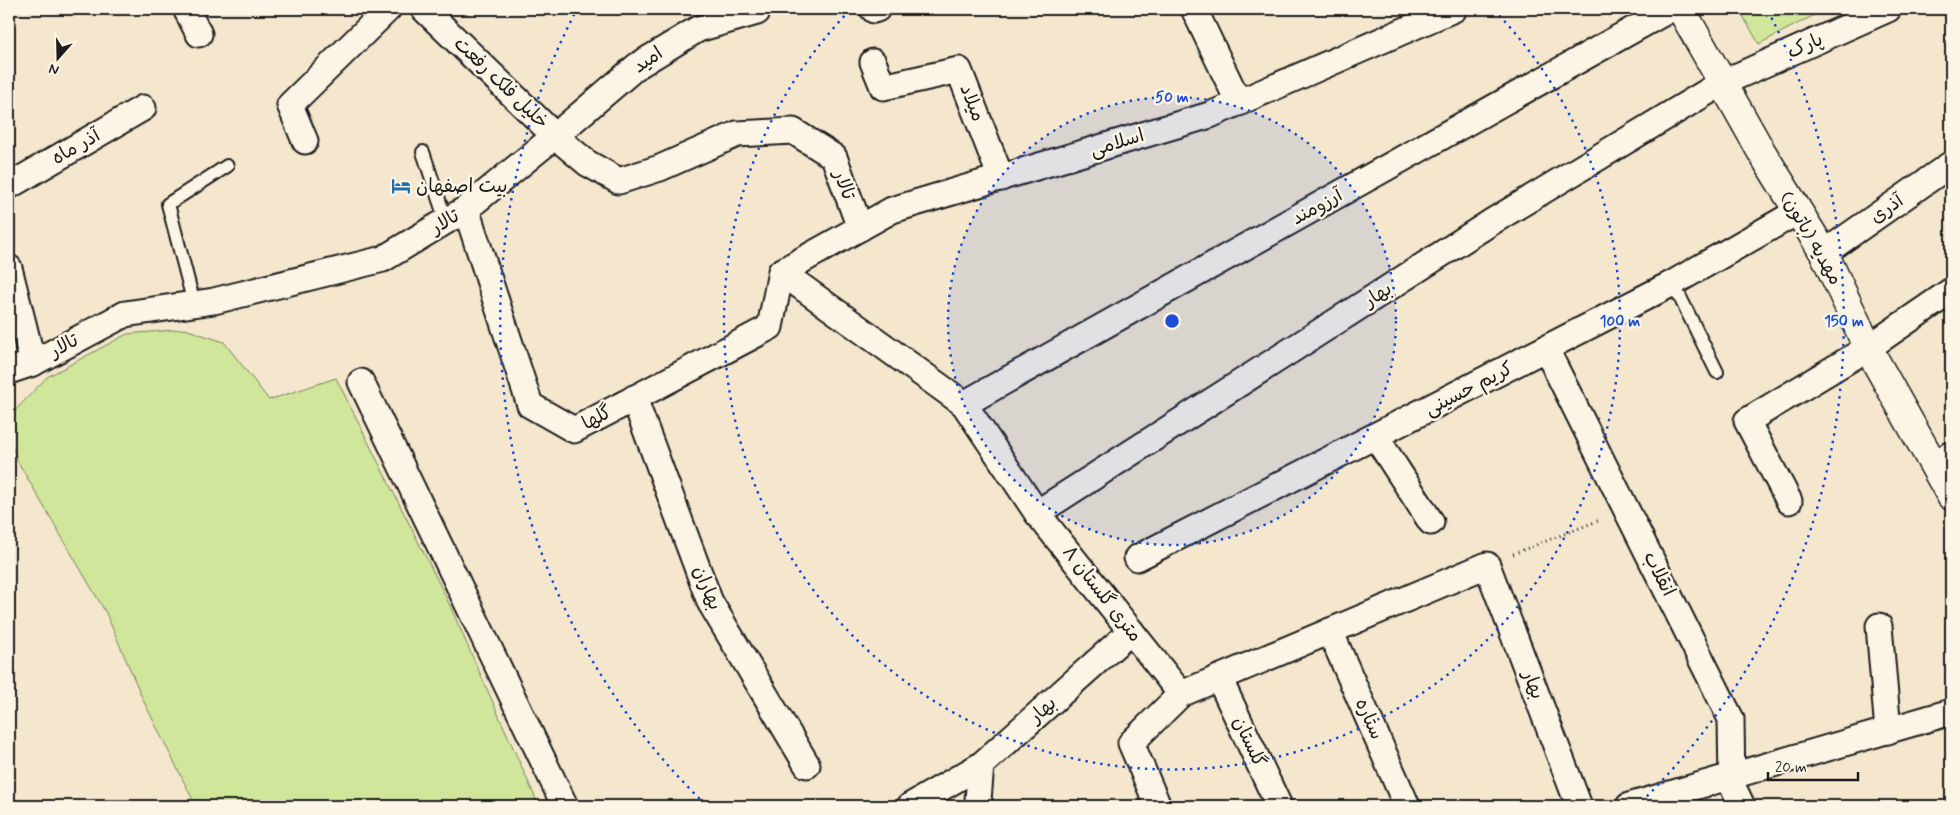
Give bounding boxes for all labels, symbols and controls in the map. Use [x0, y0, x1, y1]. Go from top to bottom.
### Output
street label: پارک [1783, 27, 1827, 65]
street label: خلیل فلک رفعت [448, 31, 554, 135]
north arrow [32, 32, 82, 82]
street label: امید [628, 41, 668, 79]
text: N [46, 59, 61, 79]
street label: میلاد [954, 81, 990, 125]
text: 50 m [1155, 88, 1189, 108]
street label: آذر ماه [47, 122, 106, 171]
street label: اسلامی [1087, 123, 1147, 163]
street label: تالار [827, 165, 861, 203]
place label: بيت اصفهان [416, 174, 508, 199]
hotel icon: بيت اصفهان [390, 175, 412, 197]
street label: آرزومند [1287, 182, 1348, 231]
street label: مهدیه (باتون) [1774, 186, 1848, 290]
street label: آذری [1865, 188, 1910, 229]
street label: تالار [424, 203, 464, 241]
street label: بهار [1357, 277, 1397, 314]
centre of rings [1163, 312, 1181, 330]
text: 100 m [1600, 312, 1640, 332]
text: 150 m [1824, 312, 1864, 332]
street label: تالار [43, 328, 83, 365]
street label: کریم حسینی [1421, 356, 1518, 423]
street label: گلها [578, 400, 616, 436]
street label: ۸ متری گلستان [1057, 541, 1147, 647]
street label: انقلاب [1637, 547, 1681, 601]
street label: بهاران [687, 562, 727, 614]
street label: بهار [1515, 665, 1550, 703]
street label: بهار [1022, 691, 1062, 730]
street label: ستاره [1349, 694, 1389, 744]
street label: گلستان [1226, 713, 1272, 771]
scale bar [1768, 750, 1858, 782]
text: 20 m [1775, 758, 1807, 778]

